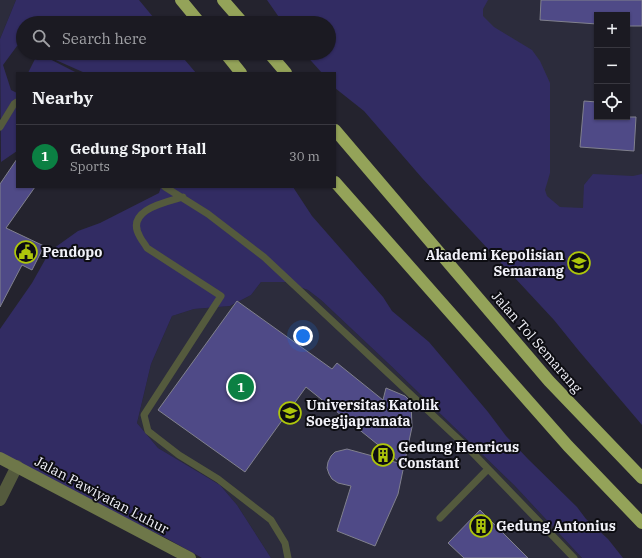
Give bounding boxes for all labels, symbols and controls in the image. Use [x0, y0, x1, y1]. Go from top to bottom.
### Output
map controls [594, 12, 630, 120]
button: + [594, 12, 630, 48]
search box [16, 16, 336, 60]
icon: search [30, 27, 52, 49]
text: Search here [62, 29, 147, 48]
button: − [594, 48, 630, 84]
button: locate [594, 84, 630, 120]
text: Nearby [32, 87, 93, 109]
text: Gedung Sport Hall [70, 139, 206, 158]
text: 1 [41, 148, 49, 165]
text: 30 m [289, 148, 320, 165]
text: Sports [70, 158, 110, 175]
public building icon: Pendopo [13, 239, 39, 265]
place label: Pendopo [42, 243, 102, 261]
place label: Akademi Kepolisian Semarang [426, 246, 565, 280]
school or university icon: Akademi Kepolisian Semarang [566, 250, 592, 276]
street label: Jalan Tol Semarang [488, 287, 586, 397]
your location [293, 326, 313, 346]
pin: 1 [228, 372, 254, 402]
place label: Universitas Katolik Soegijapranata [306, 396, 439, 430]
school or university icon: Universitas Katolik Soegijapranata [277, 400, 303, 426]
place label: Gedung Henricus Constant [398, 438, 519, 472]
building icon: Gedung Henricus Constant [370, 442, 396, 468]
street label: Jalan Pawiyatan Luhur [32, 452, 173, 538]
building icon: Gedung Antonius [468, 513, 494, 539]
place label: Gedung Antonius [496, 517, 616, 535]

